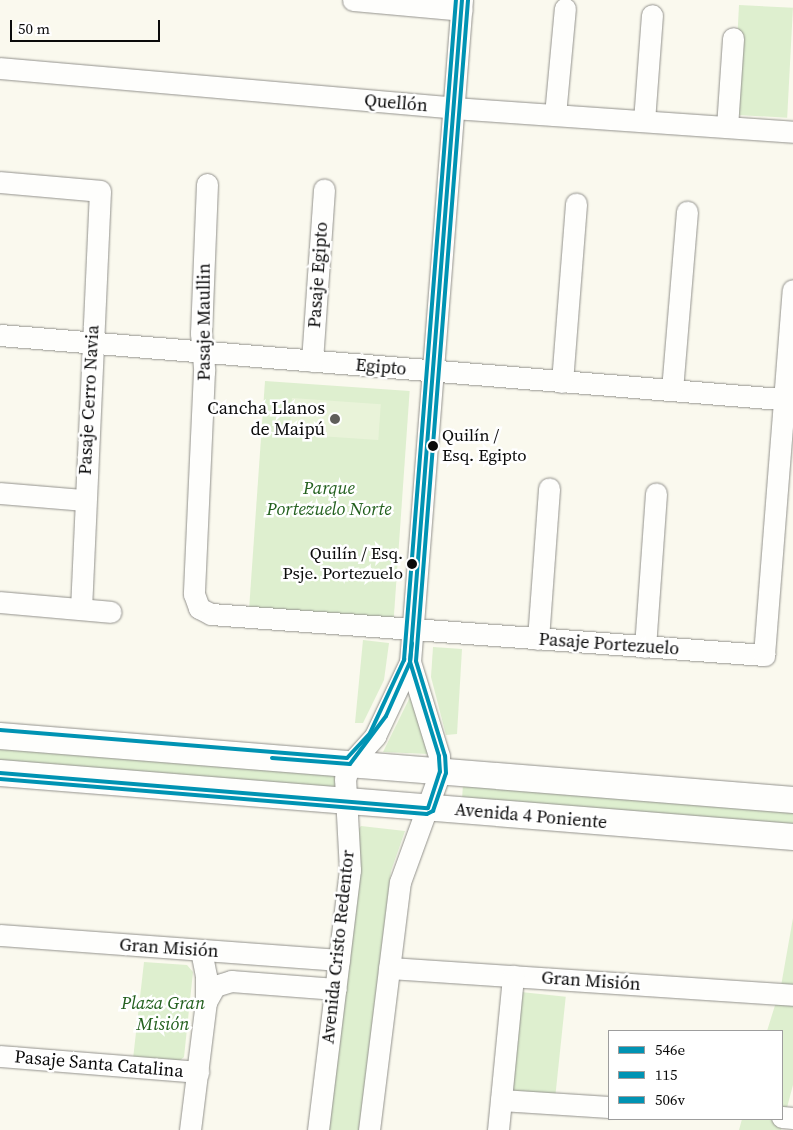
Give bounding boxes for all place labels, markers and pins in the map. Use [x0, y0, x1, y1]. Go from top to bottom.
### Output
place label: Cancha Llanos de Maipú [207, 398, 325, 440]
marker: Cancha Llanos de Maipú [329, 413, 341, 425]
place label: Quilín / Esq. Egipto [442, 426, 527, 466]
marker: Quilín / Esq. Egipto [428, 441, 438, 451]
place label: Quilín / Esq. Psje. Portezuelo [282, 544, 403, 584]
marker: Quilín / Esq. Psje. Portezuelo [407, 559, 417, 569]

